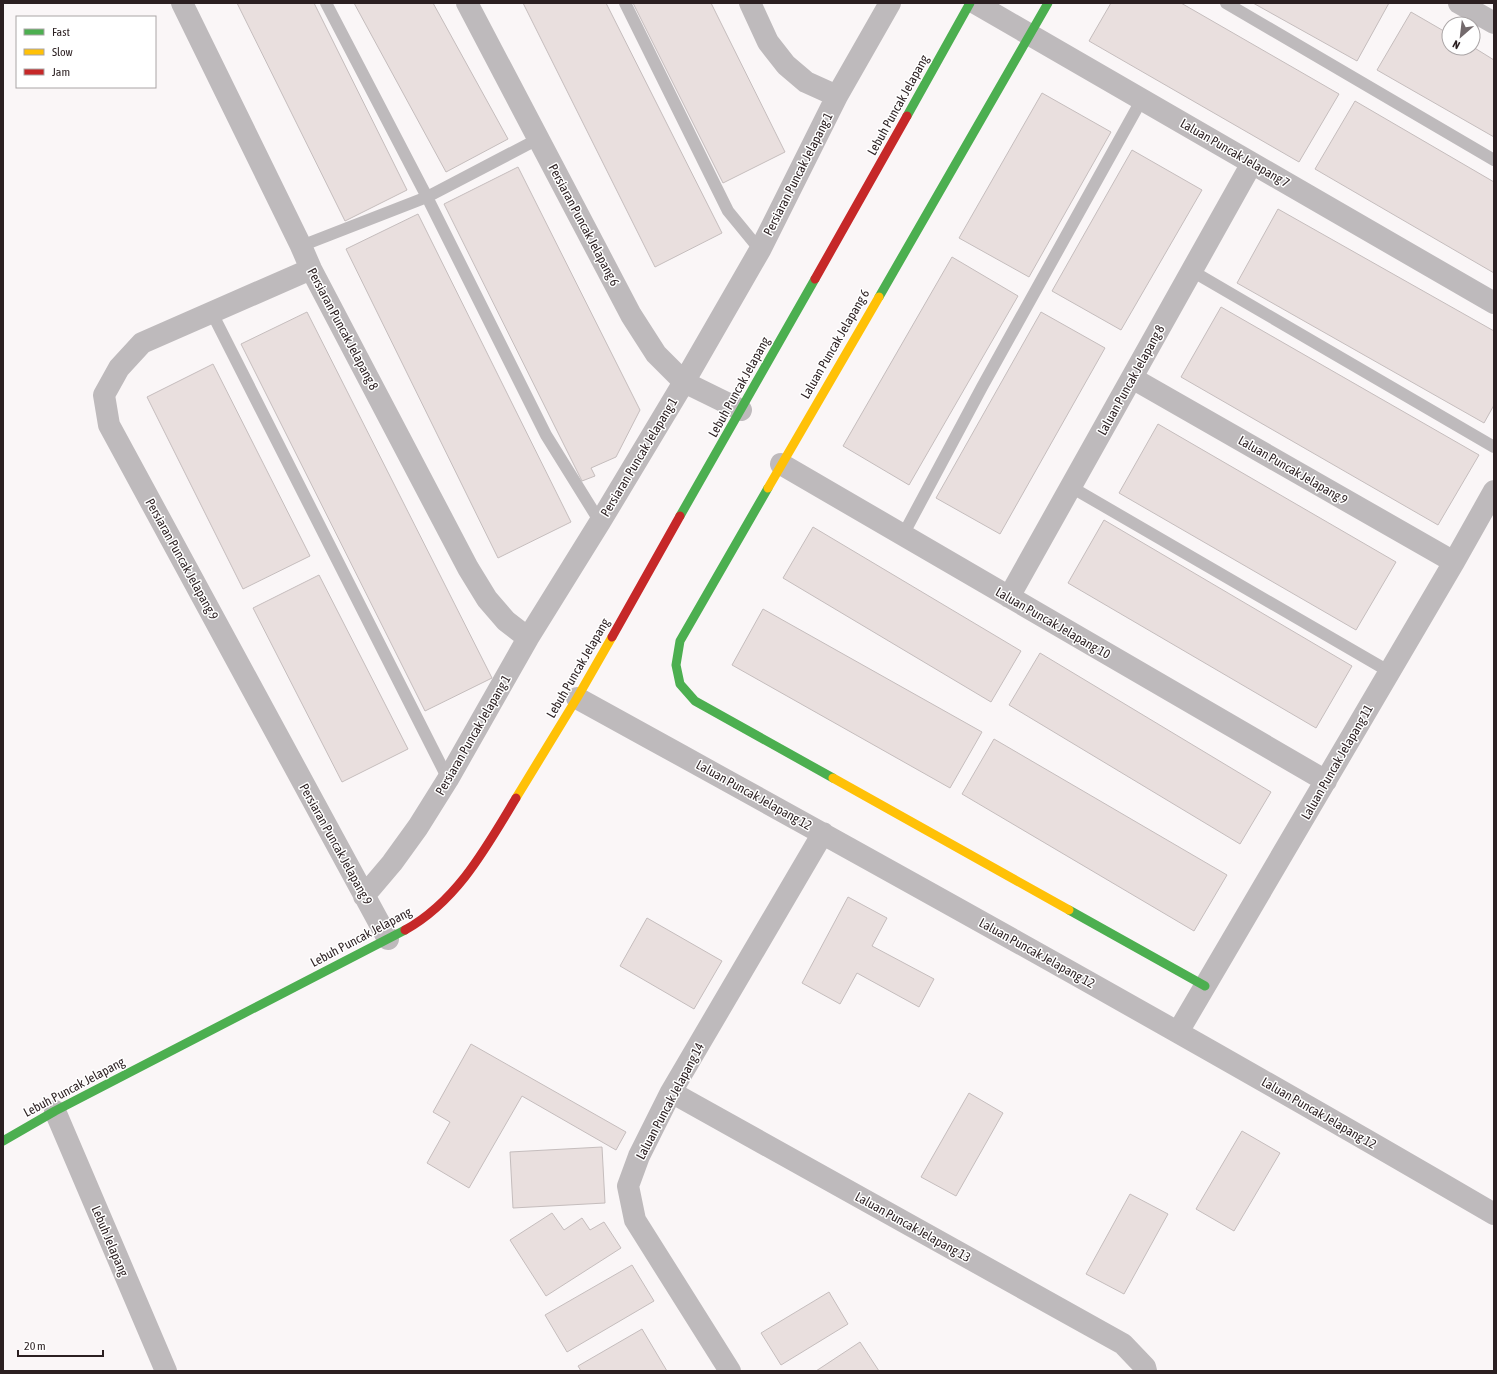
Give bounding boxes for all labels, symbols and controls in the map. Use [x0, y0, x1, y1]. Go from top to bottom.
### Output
legend [16, 16, 156, 88]
north arrow [1441, 16, 1481, 56]
text: Fast [52, 25, 70, 39]
text: N [1451, 38, 1462, 52]
text: Slow [52, 45, 73, 59]
street label: Lebuh Puncak Jelapang [864, 52, 932, 158]
text: Jam [52, 65, 70, 79]
street label: Persiaran Puncak Jelapang 1 [760, 110, 836, 238]
street label: Laluan Puncak Jelapang 7 [1178, 116, 1292, 190]
street label: Persiaran Puncak Jelapang 6 [545, 161, 623, 289]
street label: Persiaran Puncak Jelapang 8 [304, 265, 382, 393]
street label: Laluan Puncak Jelapang 6 [798, 287, 872, 401]
street label: Laluan Puncak Jelapang 8 [1094, 322, 1168, 438]
street label: Lebuh Puncak Jelapang [705, 334, 773, 440]
street label: Persiaran Puncak Jelapang 1 [598, 395, 680, 519]
street label: Laluan Puncak Jelapang 9 [1236, 433, 1350, 507]
street label: Persiaran Puncak Jelapang 9 [142, 496, 222, 622]
street label: Laluan Puncak Jelapang 10 [993, 584, 1113, 662]
street label: Lebuh Puncak Jelapang [543, 615, 613, 720]
street label: Persiaran Puncak Jelapang 1 [432, 672, 514, 798]
street label: Laluan Puncak Jelapang 11 [1298, 702, 1376, 822]
street label: Laluan Puncak Jelapang 12 [694, 757, 814, 833]
street label: Persiaran Puncak Jelapang 9 [296, 781, 376, 907]
street label: Lebuh Puncak Jelapang [308, 904, 415, 970]
street label: Laluan Puncak Jelapang 12 [977, 915, 1097, 991]
street label: Laluan Puncak Jelapang 14 [633, 1040, 707, 1162]
street label: Lebuh Puncak Jelapang [21, 1054, 128, 1120]
street label: Laluan Puncak Jelapang 12 [1259, 1074, 1379, 1152]
street label: Laluan Puncak Jelapang 13 [853, 1189, 973, 1265]
street label: Lebuh Jelapang [88, 1203, 132, 1279]
scale bar [18, 1332, 103, 1358]
text: 20 m [24, 1339, 46, 1353]

